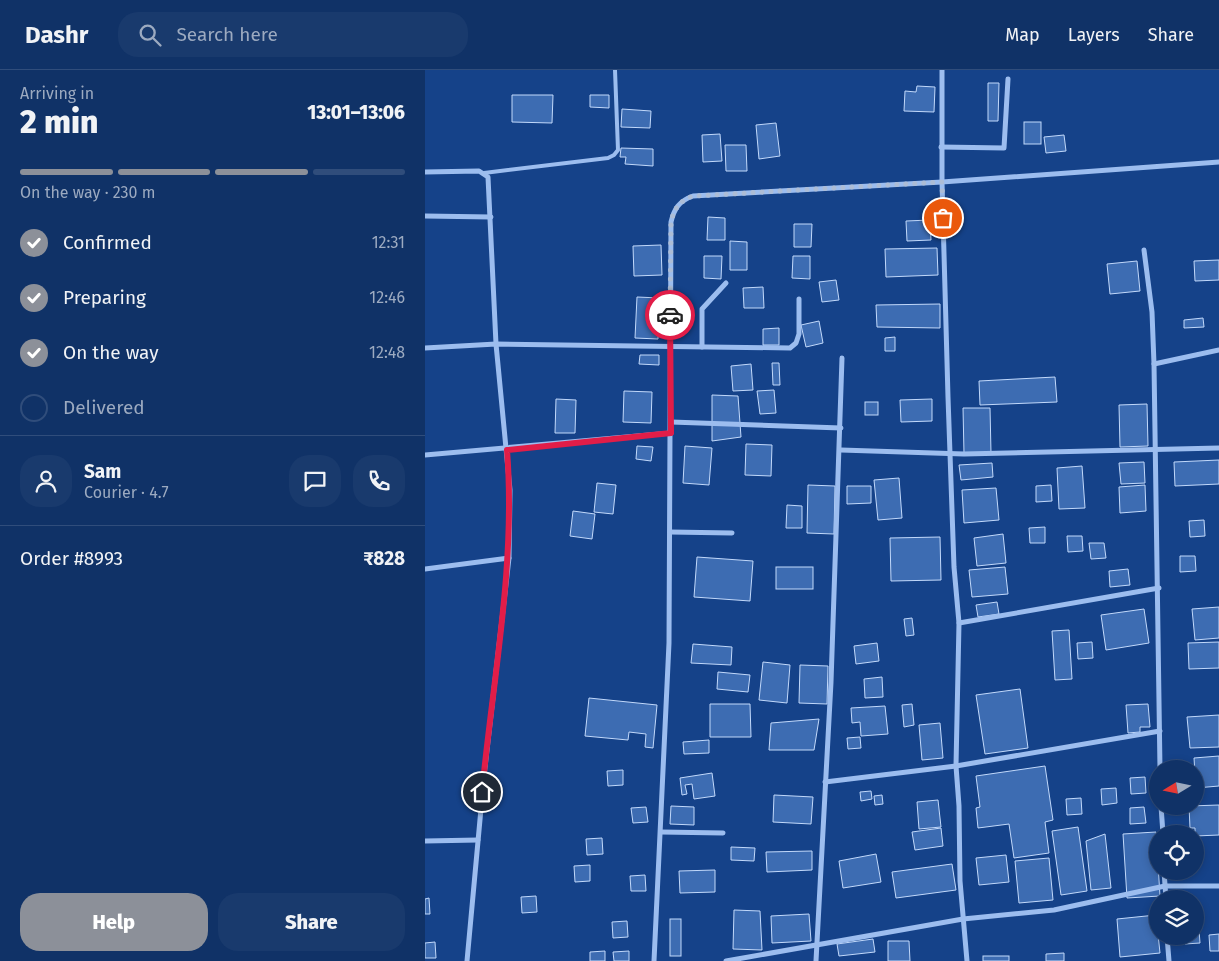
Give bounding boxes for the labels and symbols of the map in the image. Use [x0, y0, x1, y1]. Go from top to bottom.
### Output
pin [922, 197, 964, 239]
courier [645, 290, 695, 340]
north arrow [1149, 760, 1204, 815]
pin [461, 771, 503, 813]

